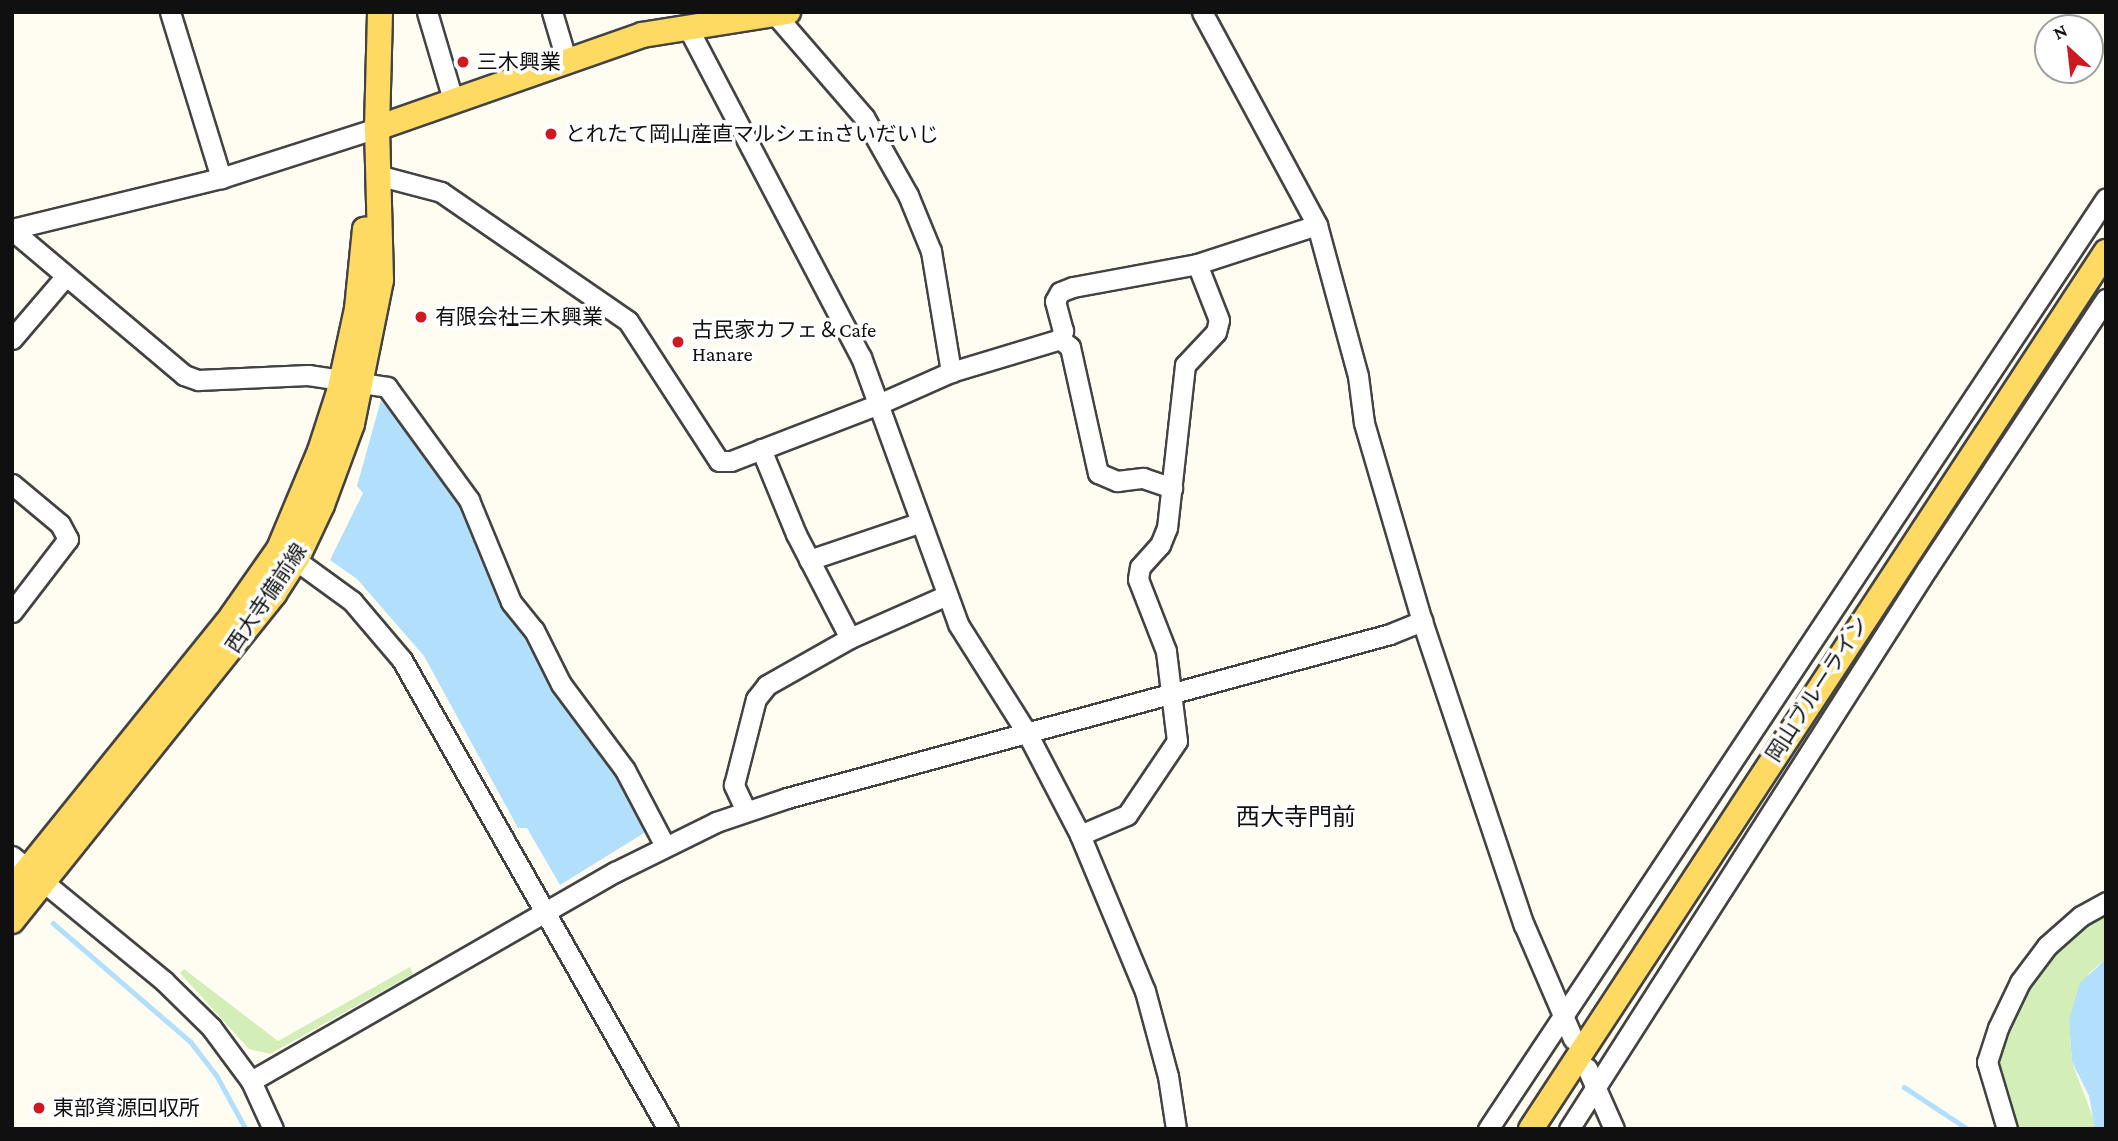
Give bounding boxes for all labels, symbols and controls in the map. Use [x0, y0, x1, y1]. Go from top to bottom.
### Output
north arrow [2034, 14, 2104, 84]
text: N [2050, 19, 2071, 44]
place label: 三木興業 [477, 49, 561, 75]
marker: 三木興業 [455, 54, 471, 70]
place label: とれたて岡山産直マルシェinさいだいじ [565, 121, 939, 147]
marker: とれたて岡山産直マルシェinさいだいじ [543, 126, 559, 142]
place label: 有限会社三木興業 [435, 304, 603, 330]
marker: 有限会社三木興業 [413, 309, 429, 325]
place label: 古民家カフェ＆Cafe Hanare [692, 317, 876, 367]
marker: 古民家カフェ＆Cafe Hanare [670, 334, 686, 350]
street label: 西大寺備前線 [220, 539, 312, 657]
street label: 岡山ブルーライン [1761, 612, 1873, 766]
district label: 西大寺門前 [1236, 803, 1356, 831]
place label: 東部資源回収所 [53, 1095, 200, 1121]
marker: 東部資源回収所 [31, 1100, 47, 1116]

